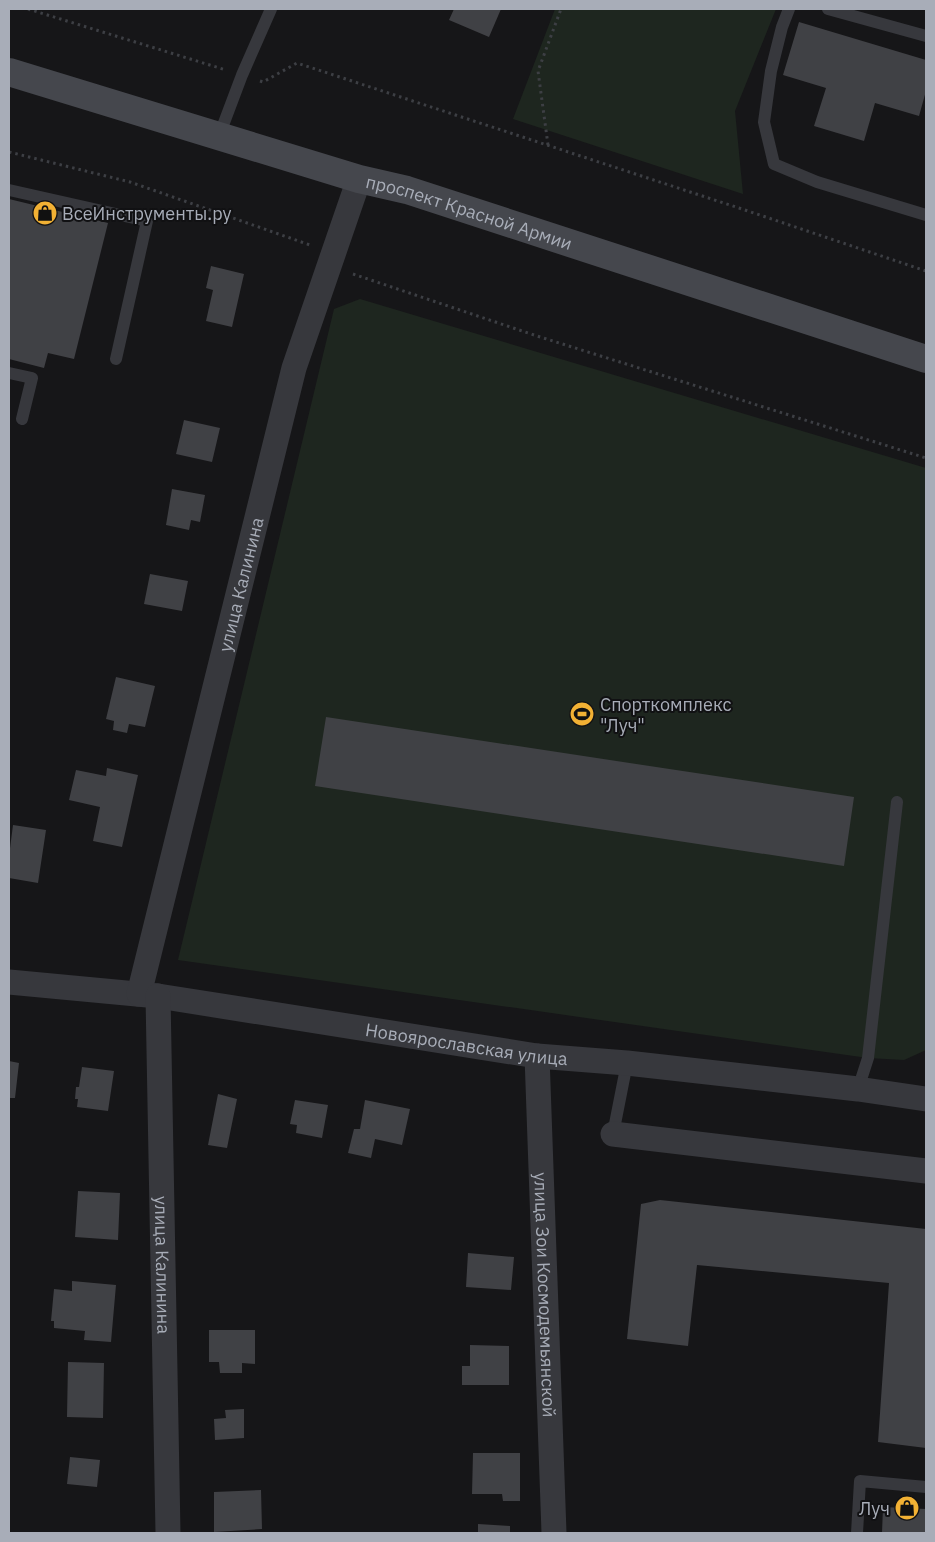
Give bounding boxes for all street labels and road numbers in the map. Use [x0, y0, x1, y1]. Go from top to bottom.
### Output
street label: проспект Красной Армии [364, 169, 575, 255]
street label: улица Калинина [213, 514, 268, 654]
street label: Новоярославская улица [364, 1018, 569, 1070]
street label: улица Зои Космодемьянской [530, 1172, 561, 1418]
street label: улица Калинина [150, 1196, 176, 1335]

